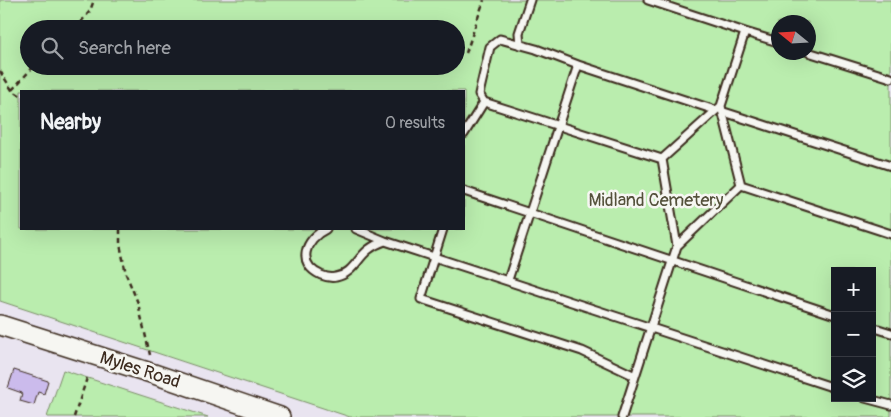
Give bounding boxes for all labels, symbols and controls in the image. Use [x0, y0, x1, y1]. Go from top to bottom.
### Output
north arrow [771, 15, 816, 60]
search box [20, 20, 465, 75]
icon: search [38, 34, 66, 62]
text: Search here [78, 36, 171, 60]
text: Nearby [40, 109, 101, 136]
text: 0 results [385, 113, 445, 133]
park label: Midland Cemetery [589, 189, 724, 212]
map controls [831, 267, 876, 402]
button: + [831, 267, 876, 312]
button: − [831, 312, 876, 357]
street label: Myles Road [97, 346, 183, 394]
button: layers [831, 357, 876, 402]

